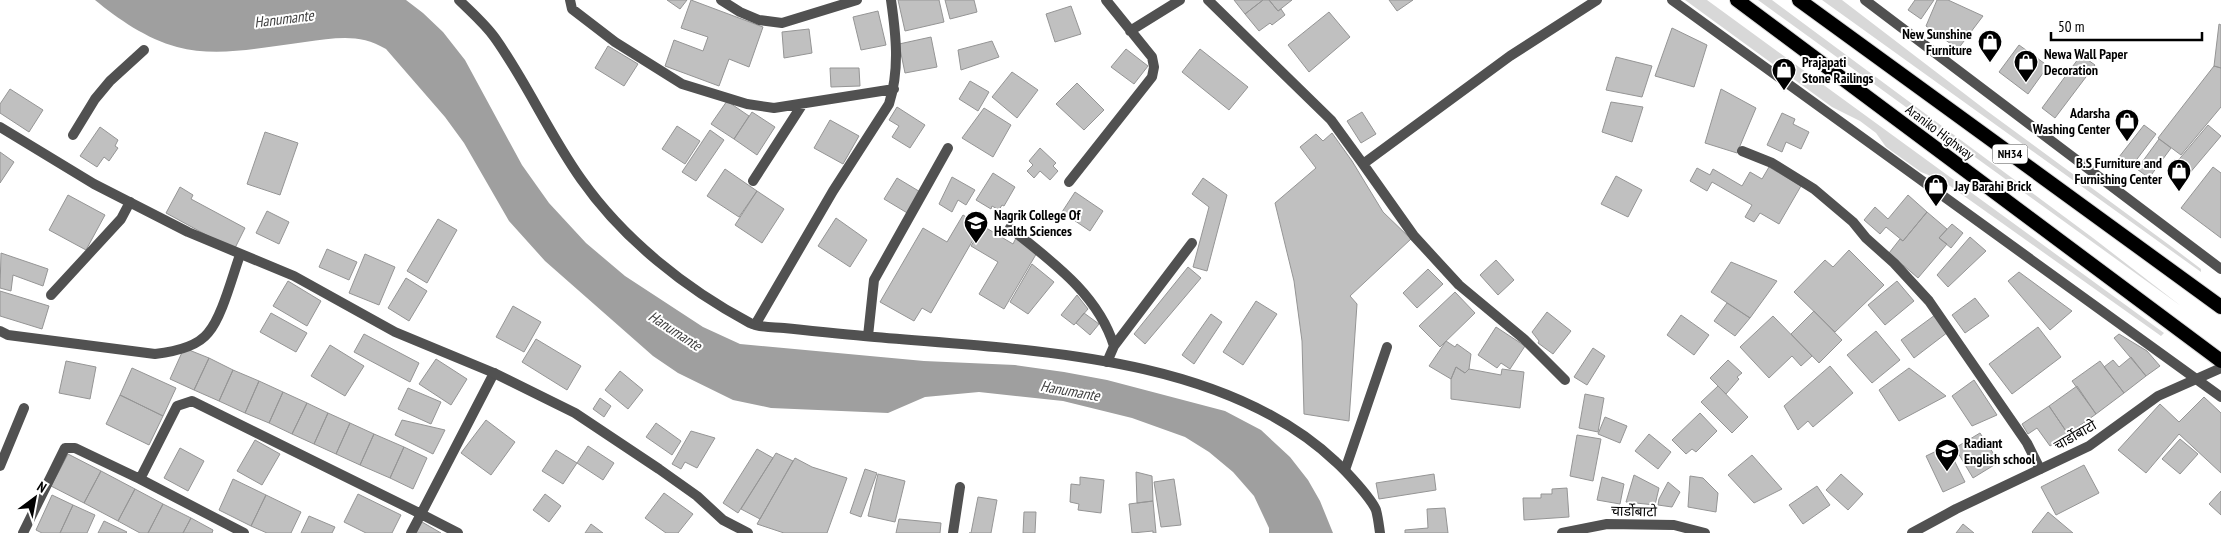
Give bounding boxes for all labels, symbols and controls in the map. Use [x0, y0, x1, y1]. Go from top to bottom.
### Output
water label: Hanumante [253, 5, 316, 32]
scale bar [2051, 10, 2202, 42]
text: 50 m [2058, 17, 2084, 36]
place label: New Sunshine Furniture [1902, 25, 1972, 59]
shop icon: New Sunshine Furniture [1977, 29, 2003, 63]
place label: Newa Wall Paper Decoration [2044, 45, 2129, 79]
shop icon: Newa Wall Paper Decoration [2013, 49, 2039, 83]
place label: Prajapati Stone Railings [1802, 53, 1874, 87]
shop icon: Prajapati Stone Railings [1771, 57, 1797, 91]
street label: Araniko Highway [1902, 100, 1979, 164]
place label: Adarsha Washing Center [2032, 104, 2111, 138]
shop icon: Adarsha Washing Center [2114, 108, 2140, 142]
road number: NH34 [1992, 144, 2028, 164]
place label: B.S Furniture and Furnishing Center [2074, 154, 2163, 188]
shop icon: B.S Furniture and Furnishing Center [2166, 158, 2192, 192]
shop icon: Jay Barahi Brick [1923, 173, 1949, 207]
place label: Jay Barahi Brick [1953, 177, 2032, 195]
place label: Nagrik College Of Health Sciences [994, 206, 1082, 240]
school or university icon: Nagrik College Of Health Sciences [963, 210, 989, 244]
water label: Hanumante [645, 306, 706, 355]
water label: Hanumante [1039, 376, 1102, 405]
street label: चार्डोबाटो [2051, 416, 2100, 454]
place label: Radiant English school [1964, 434, 2036, 468]
school or university icon: Radiant English school [1934, 438, 1960, 472]
north arrow [10, 473, 60, 523]
text: N [34, 477, 50, 497]
street label: चार्डोबाटो [1611, 502, 1657, 520]

